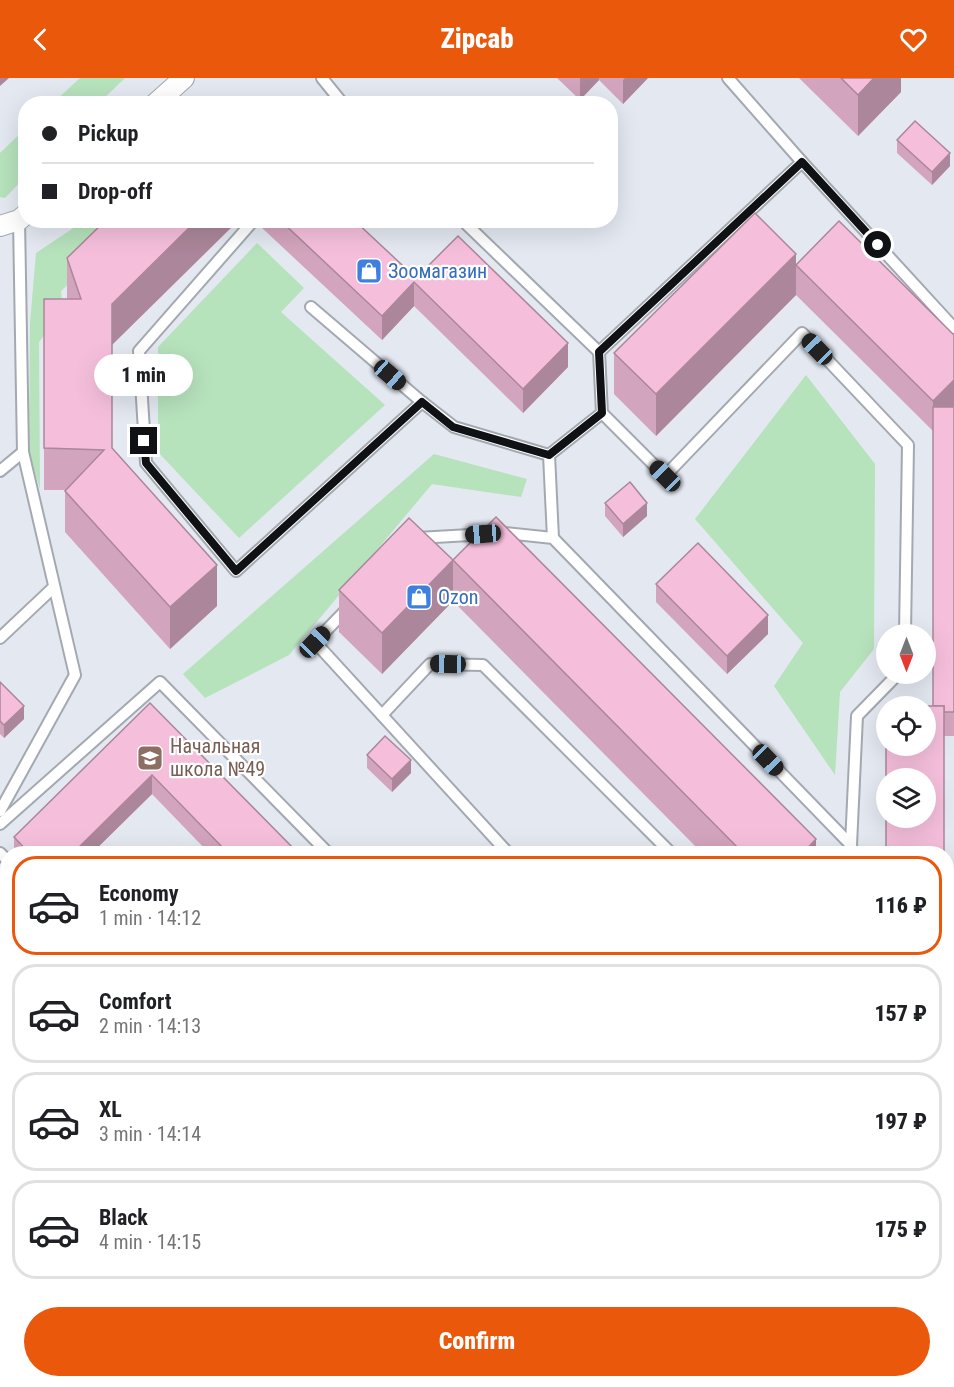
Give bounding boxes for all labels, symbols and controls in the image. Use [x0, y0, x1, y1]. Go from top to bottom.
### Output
icon: back [24, 23, 57, 56]
text: Zipcab [440, 23, 514, 55]
icon: heart [897, 23, 930, 56]
text: Pickup [78, 121, 138, 146]
text: Drop-off [78, 179, 152, 204]
route start [864, 231, 891, 258]
shop icon: Зоомагазин [354, 256, 384, 286]
place label: Зоомагазин [388, 259, 487, 283]
car [798, 330, 836, 368]
callout: 1 min [94, 354, 194, 396]
car [371, 356, 409, 394]
text: 1 min [121, 363, 166, 387]
route end [130, 427, 157, 454]
car [646, 457, 684, 495]
car [464, 524, 502, 544]
shop icon: Ozon [404, 582, 434, 612]
place label: Ozon [438, 585, 478, 609]
car [296, 623, 334, 661]
north arrow [876, 624, 936, 684]
map controls [876, 624, 936, 828]
car [430, 655, 466, 673]
button: locate [876, 696, 936, 756]
place label: Начальная школа №49 [170, 734, 265, 781]
car [749, 741, 787, 779]
school or university icon: Начальная школа №49 [135, 743, 165, 773]
button: layers [876, 768, 936, 828]
icon: car [27, 879, 81, 933]
text: Economy [99, 881, 179, 906]
text: 116 ₽ [874, 893, 927, 918]
text: 1 min · 14:12 [99, 906, 201, 930]
icon: car [27, 987, 81, 1041]
text: Comfort [99, 989, 172, 1014]
text: 157 ₽ [874, 1001, 927, 1026]
text: 2 min · 14:13 [99, 1014, 201, 1038]
icon: car [27, 1095, 81, 1149]
text: XL [99, 1097, 122, 1122]
text: 197 ₽ [874, 1109, 927, 1134]
text: 3 min · 14:14 [99, 1122, 201, 1146]
icon: car [27, 1203, 81, 1257]
text: Black [99, 1205, 148, 1230]
text: 175 ₽ [874, 1217, 927, 1242]
text: 4 min · 14:15 [99, 1230, 201, 1254]
button: Confirm [24, 1307, 930, 1376]

